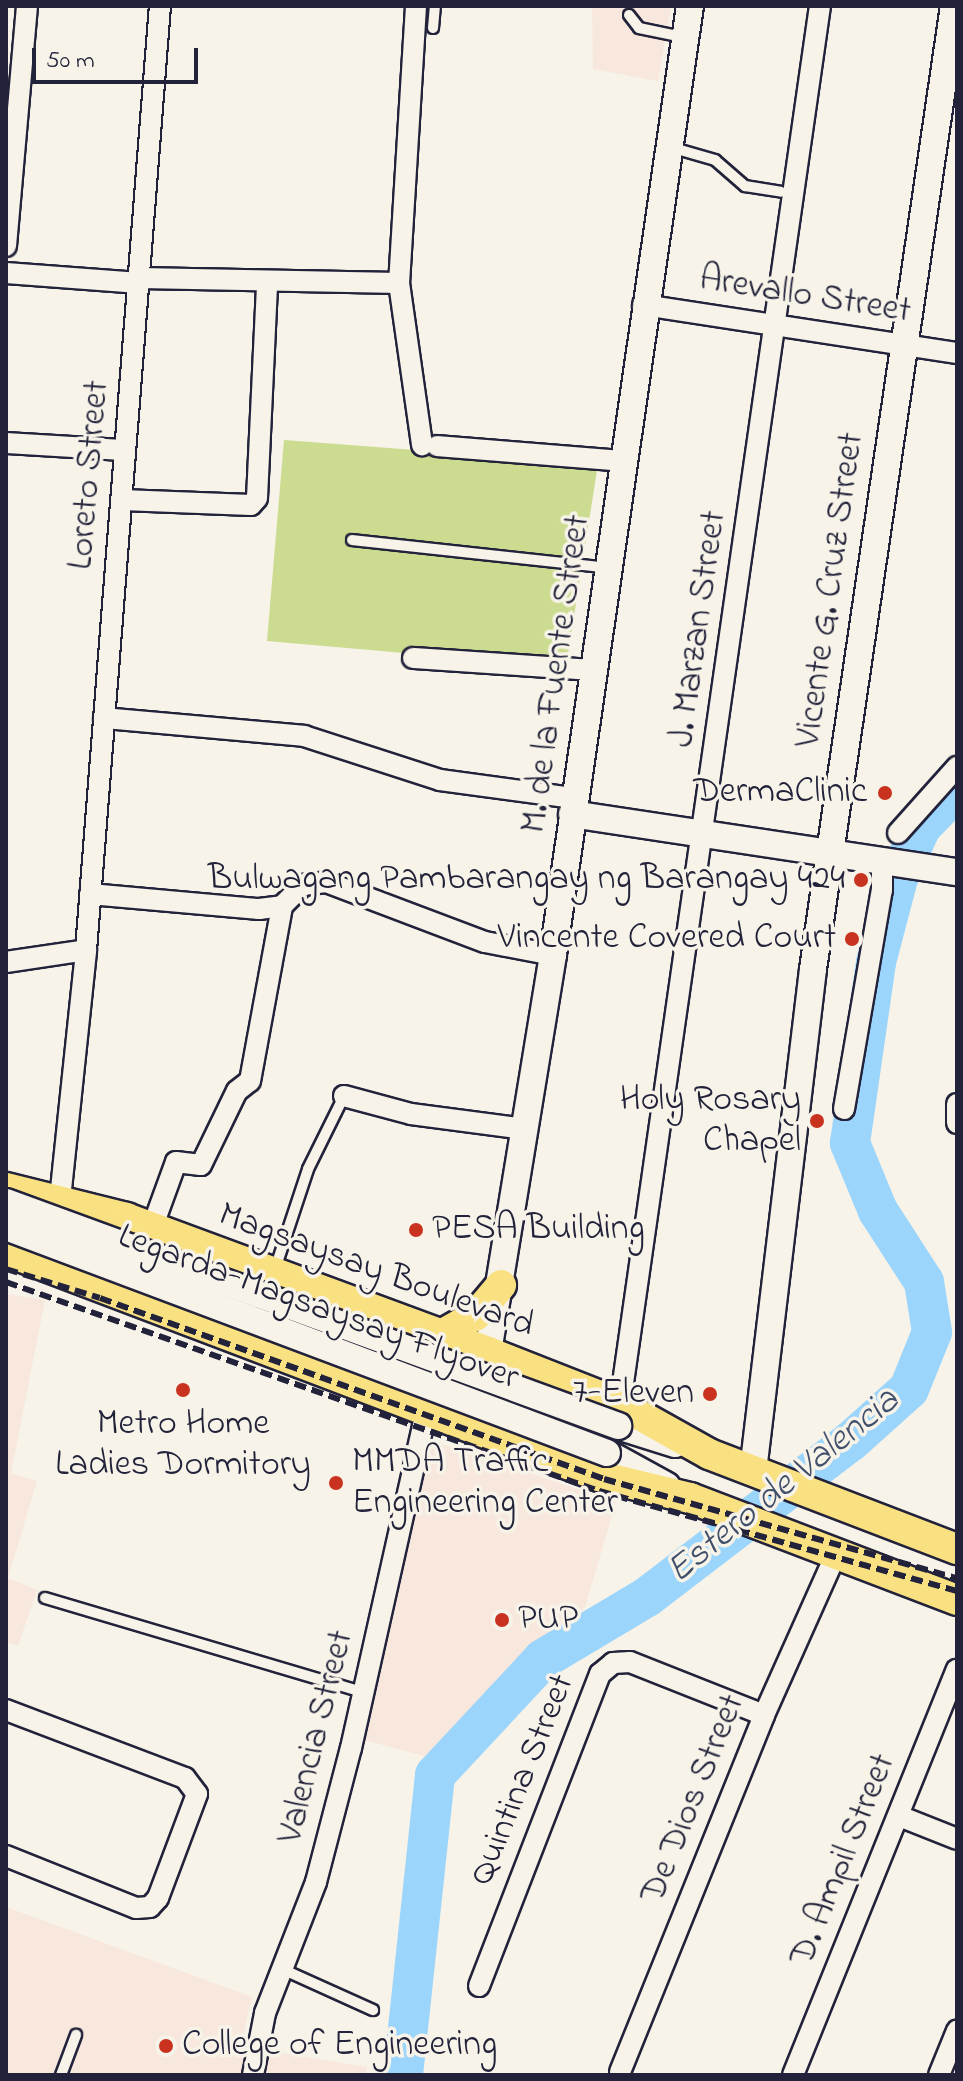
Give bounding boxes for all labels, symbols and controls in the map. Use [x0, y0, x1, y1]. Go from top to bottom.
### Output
scale bar [36, 32, 202, 82]
text: 50 m [46, 44, 95, 79]
street label: Arevallo Street [696, 258, 914, 334]
street label: Loreto Street [60, 379, 120, 571]
street label: Vicente G. Cruz Street [788, 430, 874, 750]
street label: J. Marzan Street [661, 508, 737, 750]
street label: M. de la Fuente Street [513, 512, 601, 836]
place label: DermaClinic [693, 771, 867, 815]
marker: DermaClinic [874, 782, 896, 804]
place label: Bulwagang Pambarangay ng Barangay 424 [208, 858, 845, 902]
marker: Bulwagang Pambarangay ng Barangay 424 [852, 871, 870, 889]
place label: Vincente Covered Court [498, 917, 836, 961]
marker: Vincente Covered Court [843, 930, 861, 948]
place label: Holy Rosary Chapel [620, 1078, 801, 1163]
marker: Holy Rosary Chapel [808, 1112, 826, 1130]
street label: Magsaysay Boulevard [212, 1194, 540, 1348]
place label: PESA Building [432, 1208, 645, 1252]
street label: Legarda-Magsaysay Flyover [112, 1215, 524, 1401]
marker: PESA Building [407, 1221, 425, 1239]
place label: 7-Eleven [573, 1372, 694, 1416]
water label: Estero de Valencia [659, 1379, 909, 1595]
marker: Metro Home Ladies Dormitory [174, 1381, 192, 1399]
marker: 7-Eleven [701, 1385, 719, 1403]
place label: Metro Home Ladies Dormitory [55, 1402, 311, 1487]
place label: MMDA Traffic Engineering Center [352, 1440, 618, 1525]
marker: MMDA Traffic Engineering Center [327, 1474, 345, 1492]
place label: PUP [518, 1598, 578, 1642]
marker: PUP [493, 1611, 511, 1629]
street label: Valencia Street [270, 1626, 364, 1848]
street label: Quintina Street [461, 1668, 585, 1892]
street label: De Dios Street [633, 1688, 755, 1910]
street label: D. Ampil Street [782, 1748, 906, 1972]
place label: College of Engineering [182, 2024, 497, 2068]
marker: College of Engineering [157, 2037, 175, 2055]

